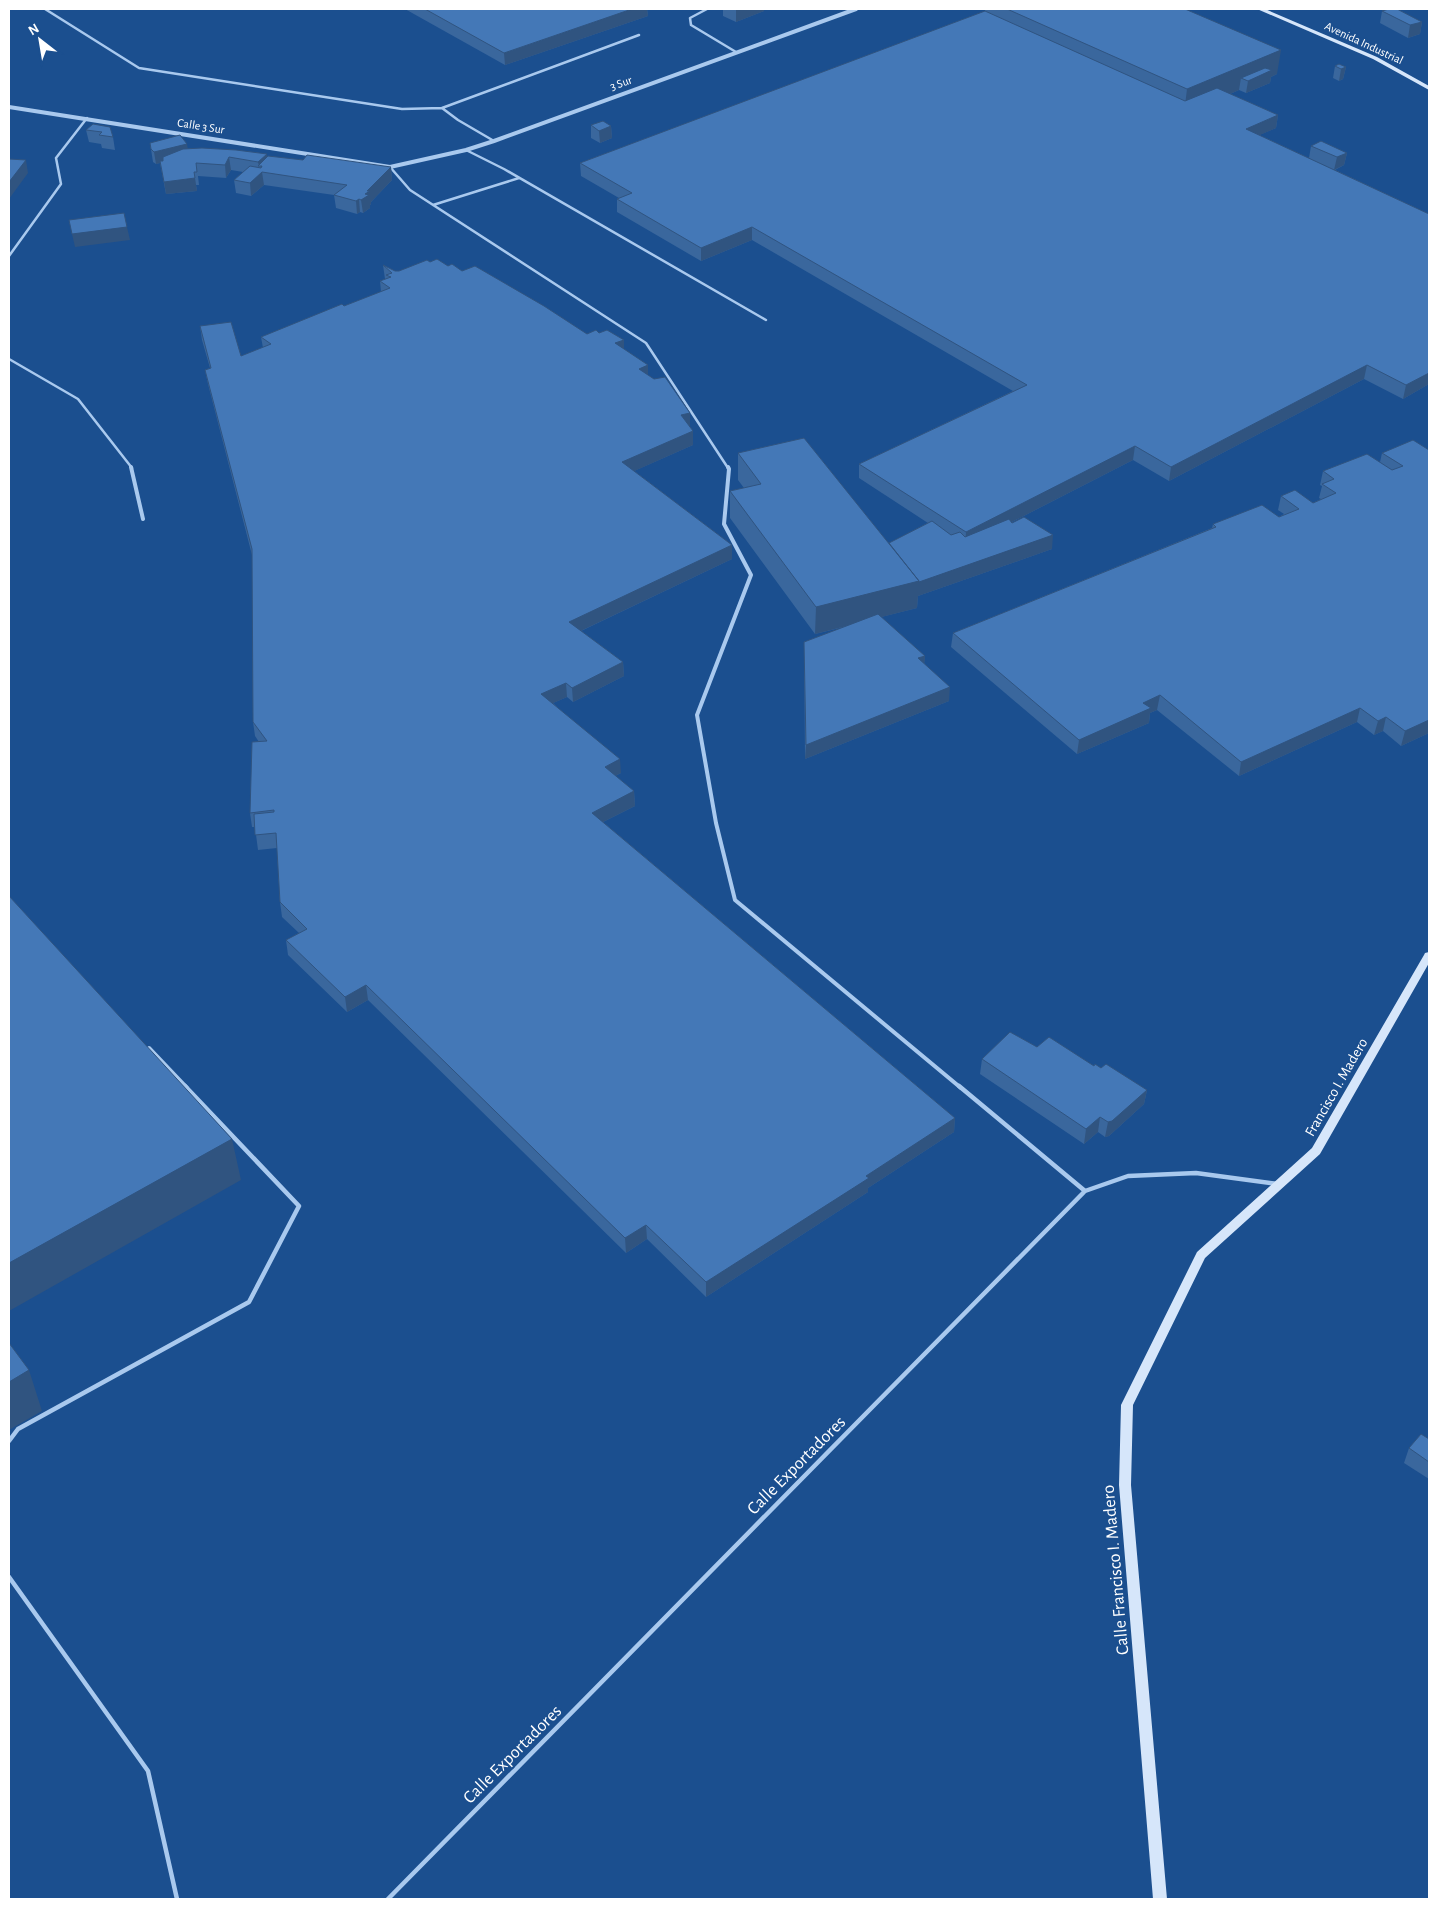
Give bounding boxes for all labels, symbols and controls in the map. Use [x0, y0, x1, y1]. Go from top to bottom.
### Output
north arrow [15, 15, 65, 65]
street label: Avenida Industrial [1323, 20, 1405, 66]
text: N [26, 21, 42, 38]
street label: 3 Sur [608, 73, 634, 92]
street label: Calle 3 Sur [177, 116, 226, 136]
street label: Francisco I. Madero [1302, 1036, 1371, 1139]
street label: Calle Exportadores [744, 1413, 849, 1518]
street label: Calle Francisco I. Madero [1100, 1484, 1132, 1656]
street label: Calle Exportadores [460, 1702, 565, 1807]

